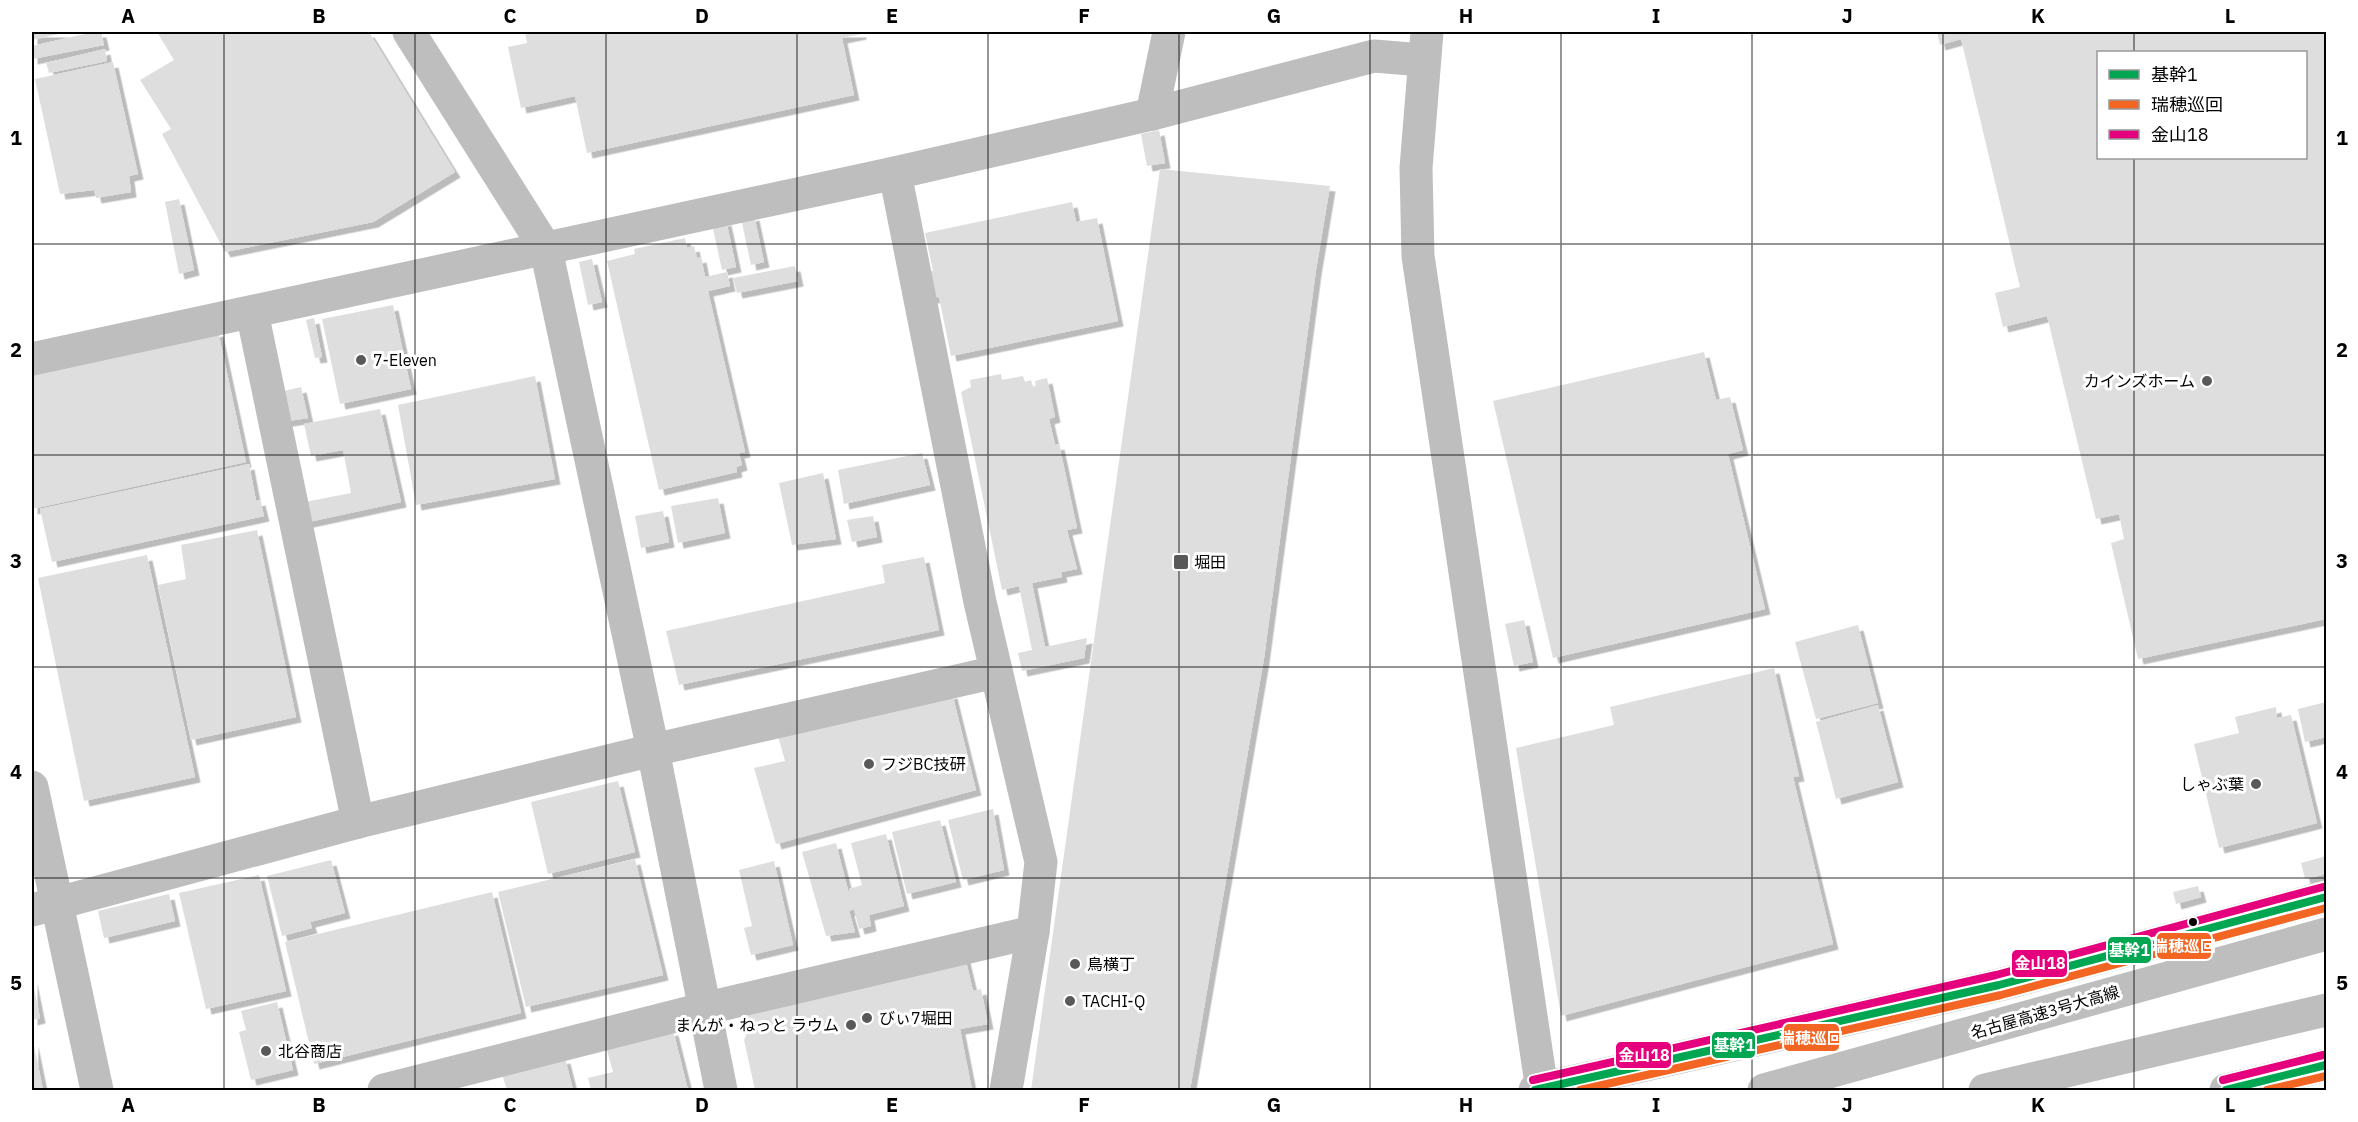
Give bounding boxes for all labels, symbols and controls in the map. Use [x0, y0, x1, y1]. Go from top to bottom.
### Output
text: A [121, 2, 135, 29]
text: B [312, 2, 326, 29]
text: C [503, 2, 517, 29]
text: D [695, 2, 709, 29]
text: E [886, 2, 898, 29]
text: F [1078, 2, 1090, 29]
text: G [1267, 2, 1281, 29]
text: H [1459, 2, 1473, 29]
text: I [1652, 2, 1660, 29]
text: J [1841, 2, 1853, 29]
text: K [2031, 2, 2045, 29]
text: L [2225, 2, 2235, 29]
legend [2097, 51, 2307, 159]
text: 基幹1 [2151, 63, 2198, 86]
text: 瑞穂巡回 [2151, 93, 2223, 116]
text: 金山18 [2151, 123, 2209, 146]
text: 1 [10, 124, 22, 151]
text: 1 [2336, 124, 2348, 151]
text: 2 [10, 336, 22, 363]
text: 2 [2336, 336, 2348, 363]
place label: 7-Eleven [373, 350, 437, 370]
marker: 7-Eleven [354, 353, 368, 367]
place label: カインズホーム [2084, 371, 2195, 391]
marker: カインズホーム [2200, 374, 2214, 388]
text: 3 [10, 547, 22, 574]
text: 3 [2336, 547, 2348, 574]
place label: 堀田 [1194, 552, 1226, 572]
marker: 堀田 [1172, 553, 1190, 571]
place label: フジBC技研 [881, 754, 965, 774]
marker: フジBC技研 [862, 757, 876, 771]
text: 4 [10, 758, 22, 785]
text: 4 [2336, 758, 2348, 785]
place label: しゃぶ葉 [2180, 774, 2244, 794]
marker: しゃぶ葉 [2249, 777, 2263, 791]
unlabelled marker [2187, 916, 2199, 928]
line badge: 瑞穂巡回 [2156, 932, 2212, 960]
line badge: 基幹1 [2107, 936, 2152, 964]
text: 瑞穂巡回 [2152, 936, 2216, 956]
text: 基幹1 [2108, 940, 2150, 960]
line badge: 金山18 [2011, 949, 2068, 978]
text: 金山18 [2014, 953, 2066, 973]
place label: 鳥横丁 [1087, 954, 1135, 974]
marker: 鳥横丁 [1068, 957, 1082, 971]
text: 5 [10, 969, 22, 996]
text: 5 [2336, 969, 2348, 996]
street label: 名古屋高速3号大高線 [1968, 981, 2122, 1043]
place label: TACHI-Q [1082, 991, 1145, 1011]
marker: TACHI-Q [1063, 994, 1077, 1008]
place label: びぃ7堀田 [879, 1008, 953, 1028]
marker: びぃ7堀田 [860, 1011, 874, 1025]
place label: まんが・ねっと ラウム [675, 1015, 839, 1035]
marker: まんが・ねっと ラウム [844, 1018, 858, 1032]
line badge: 瑞穂巡回 [1783, 1023, 1840, 1052]
text: 瑞穂巡回 [1779, 1028, 1843, 1048]
line badge: 基幹1 [1711, 1031, 1756, 1059]
text: 基幹1 [1713, 1035, 1755, 1055]
place label: 北谷商店 [278, 1041, 342, 1061]
line badge: 金山18 [1615, 1041, 1672, 1069]
marker: 北谷商店 [259, 1044, 273, 1058]
text: 金山18 [1618, 1045, 1670, 1065]
text: A [121, 1091, 135, 1118]
text: B [312, 1091, 326, 1118]
text: C [503, 1091, 517, 1118]
text: D [695, 1091, 709, 1118]
text: E [886, 1091, 898, 1118]
text: F [1078, 1091, 1090, 1118]
text: G [1267, 1091, 1281, 1118]
text: H [1459, 1091, 1473, 1118]
text: I [1652, 1091, 1660, 1118]
text: J [1841, 1091, 1853, 1118]
text: K [2031, 1091, 2045, 1118]
text: L [2225, 1091, 2235, 1118]

